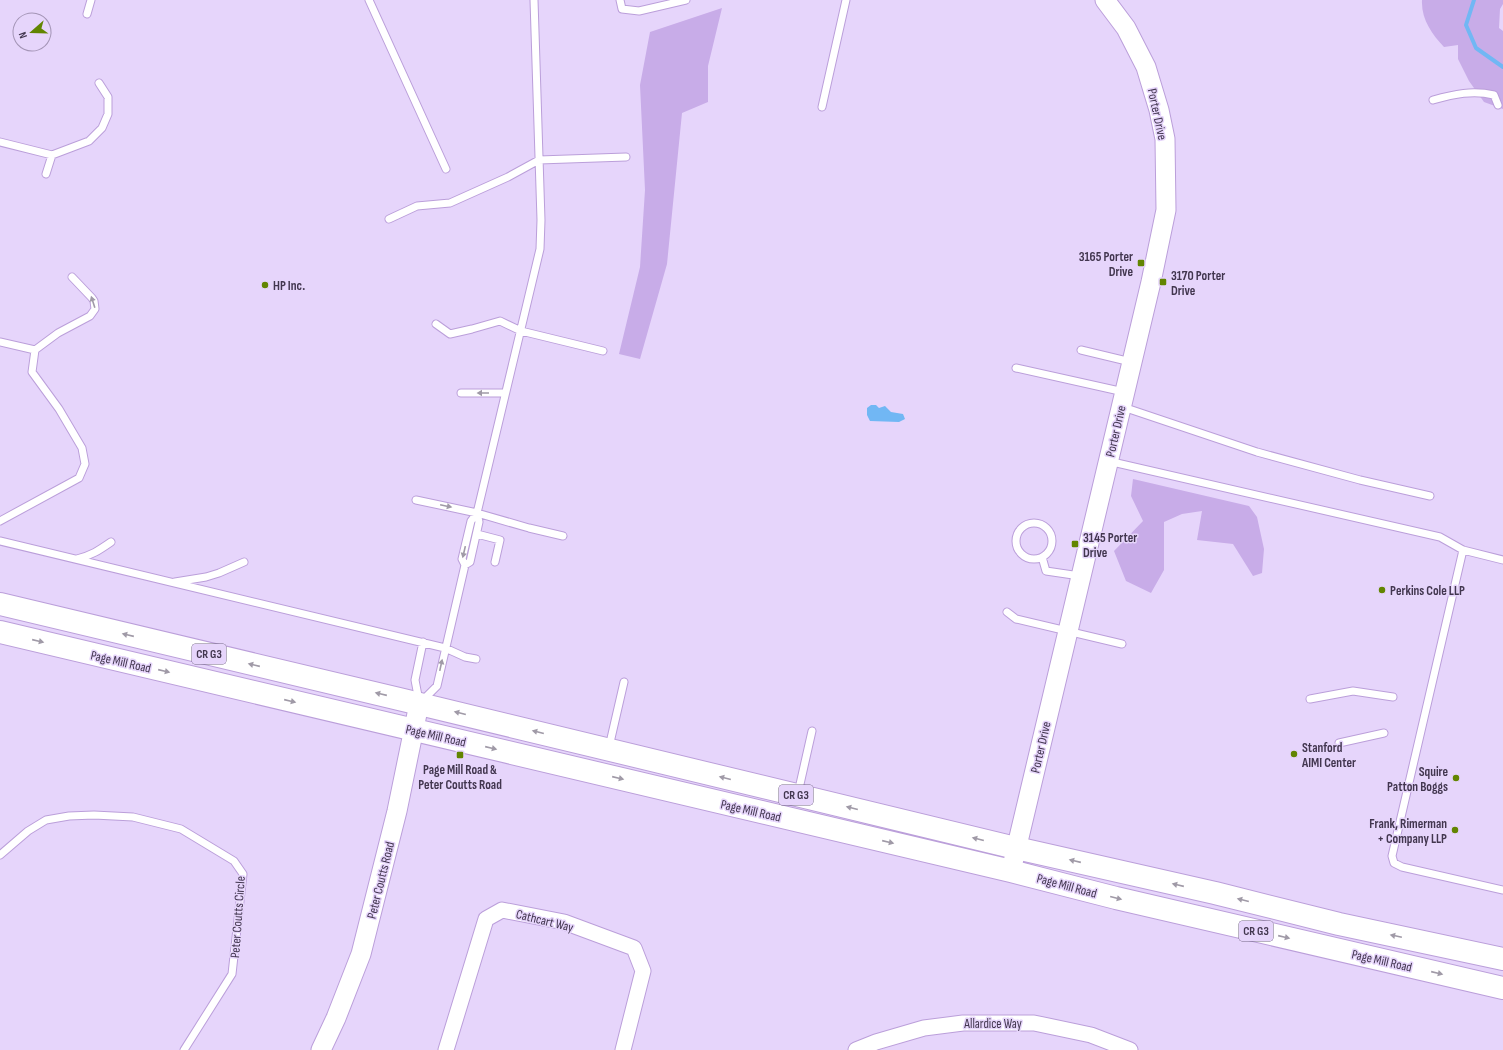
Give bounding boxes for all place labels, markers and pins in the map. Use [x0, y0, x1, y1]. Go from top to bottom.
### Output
place label: 3165 Porter Drive [1079, 249, 1133, 280]
marker: 3165 Porter Drive [1136, 258, 1146, 268]
place label: 3170 Porter Drive [1171, 268, 1225, 299]
marker: 3170 Porter Drive [1158, 277, 1168, 287]
place label: HP Inc. [273, 278, 305, 294]
marker: HP Inc. [260, 280, 270, 290]
place label: 3145 Porter Drive [1083, 530, 1137, 561]
marker: 3145 Porter Drive [1070, 539, 1080, 549]
place label: Perkins Cole LLP [1390, 583, 1465, 599]
marker: Perkins Cole LLP [1377, 585, 1387, 595]
place label: Stanford AIMI Center [1301, 740, 1356, 771]
marker: Stanford AIMI Center [1289, 749, 1299, 759]
marker: Page Mill Road & Peter Coutts Road [455, 750, 465, 760]
place label: Page Mill Road & Peter Coutts Road [418, 762, 502, 793]
place label: Squire Patton Boggs [1387, 764, 1448, 795]
marker: Squire Patton Boggs [1451, 773, 1461, 783]
place label: Frank, Rimerman + Company LLP [1369, 816, 1447, 847]
marker: Frank, Rimerman + Company LLP [1450, 825, 1460, 835]

